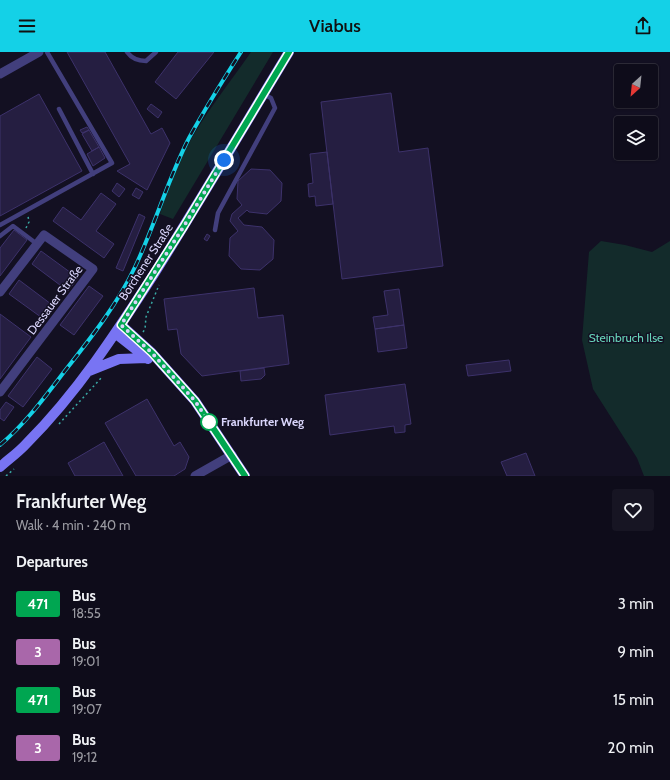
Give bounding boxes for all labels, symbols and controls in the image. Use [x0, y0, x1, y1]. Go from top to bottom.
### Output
icon: menu [16, 15, 38, 37]
text: Viabus [309, 15, 361, 37]
icon: share [632, 15, 654, 37]
north arrow [614, 64, 658, 108]
map controls [614, 64, 658, 160]
button: layers [614, 116, 658, 160]
your location [214, 150, 234, 170]
street label: Borchener Straße [115, 221, 176, 303]
street label: Dessauer Straße [24, 262, 85, 337]
park label: Steinbruch Ilse [589, 330, 663, 345]
marker: Frankfurter Weg [200, 413, 218, 431]
place label: Frankfurter Weg [221, 414, 304, 429]
button: heart [612, 489, 654, 531]
text: Frankfurter Weg [16, 490, 146, 513]
text: Walk · 4 min · 240 m [16, 517, 130, 533]
text: Departures [16, 553, 88, 571]
text: Bus [72, 587, 96, 605]
text: 471 [28, 595, 49, 613]
text: 3 min [618, 595, 654, 613]
text: 18:55 [72, 605, 101, 621]
text: Bus [72, 635, 96, 653]
text: 3 [34, 643, 42, 661]
text: 9 min [617, 643, 654, 661]
text: 19:01 [72, 653, 100, 669]
text: Bus [72, 683, 96, 701]
text: 471 [28, 691, 49, 709]
text: 15 min [613, 691, 654, 709]
text: 19:07 [72, 701, 102, 717]
text: Bus [72, 731, 96, 749]
text: 3 [34, 739, 42, 757]
text: 20 min [608, 739, 654, 757]
text: 19:12 [72, 749, 97, 765]

